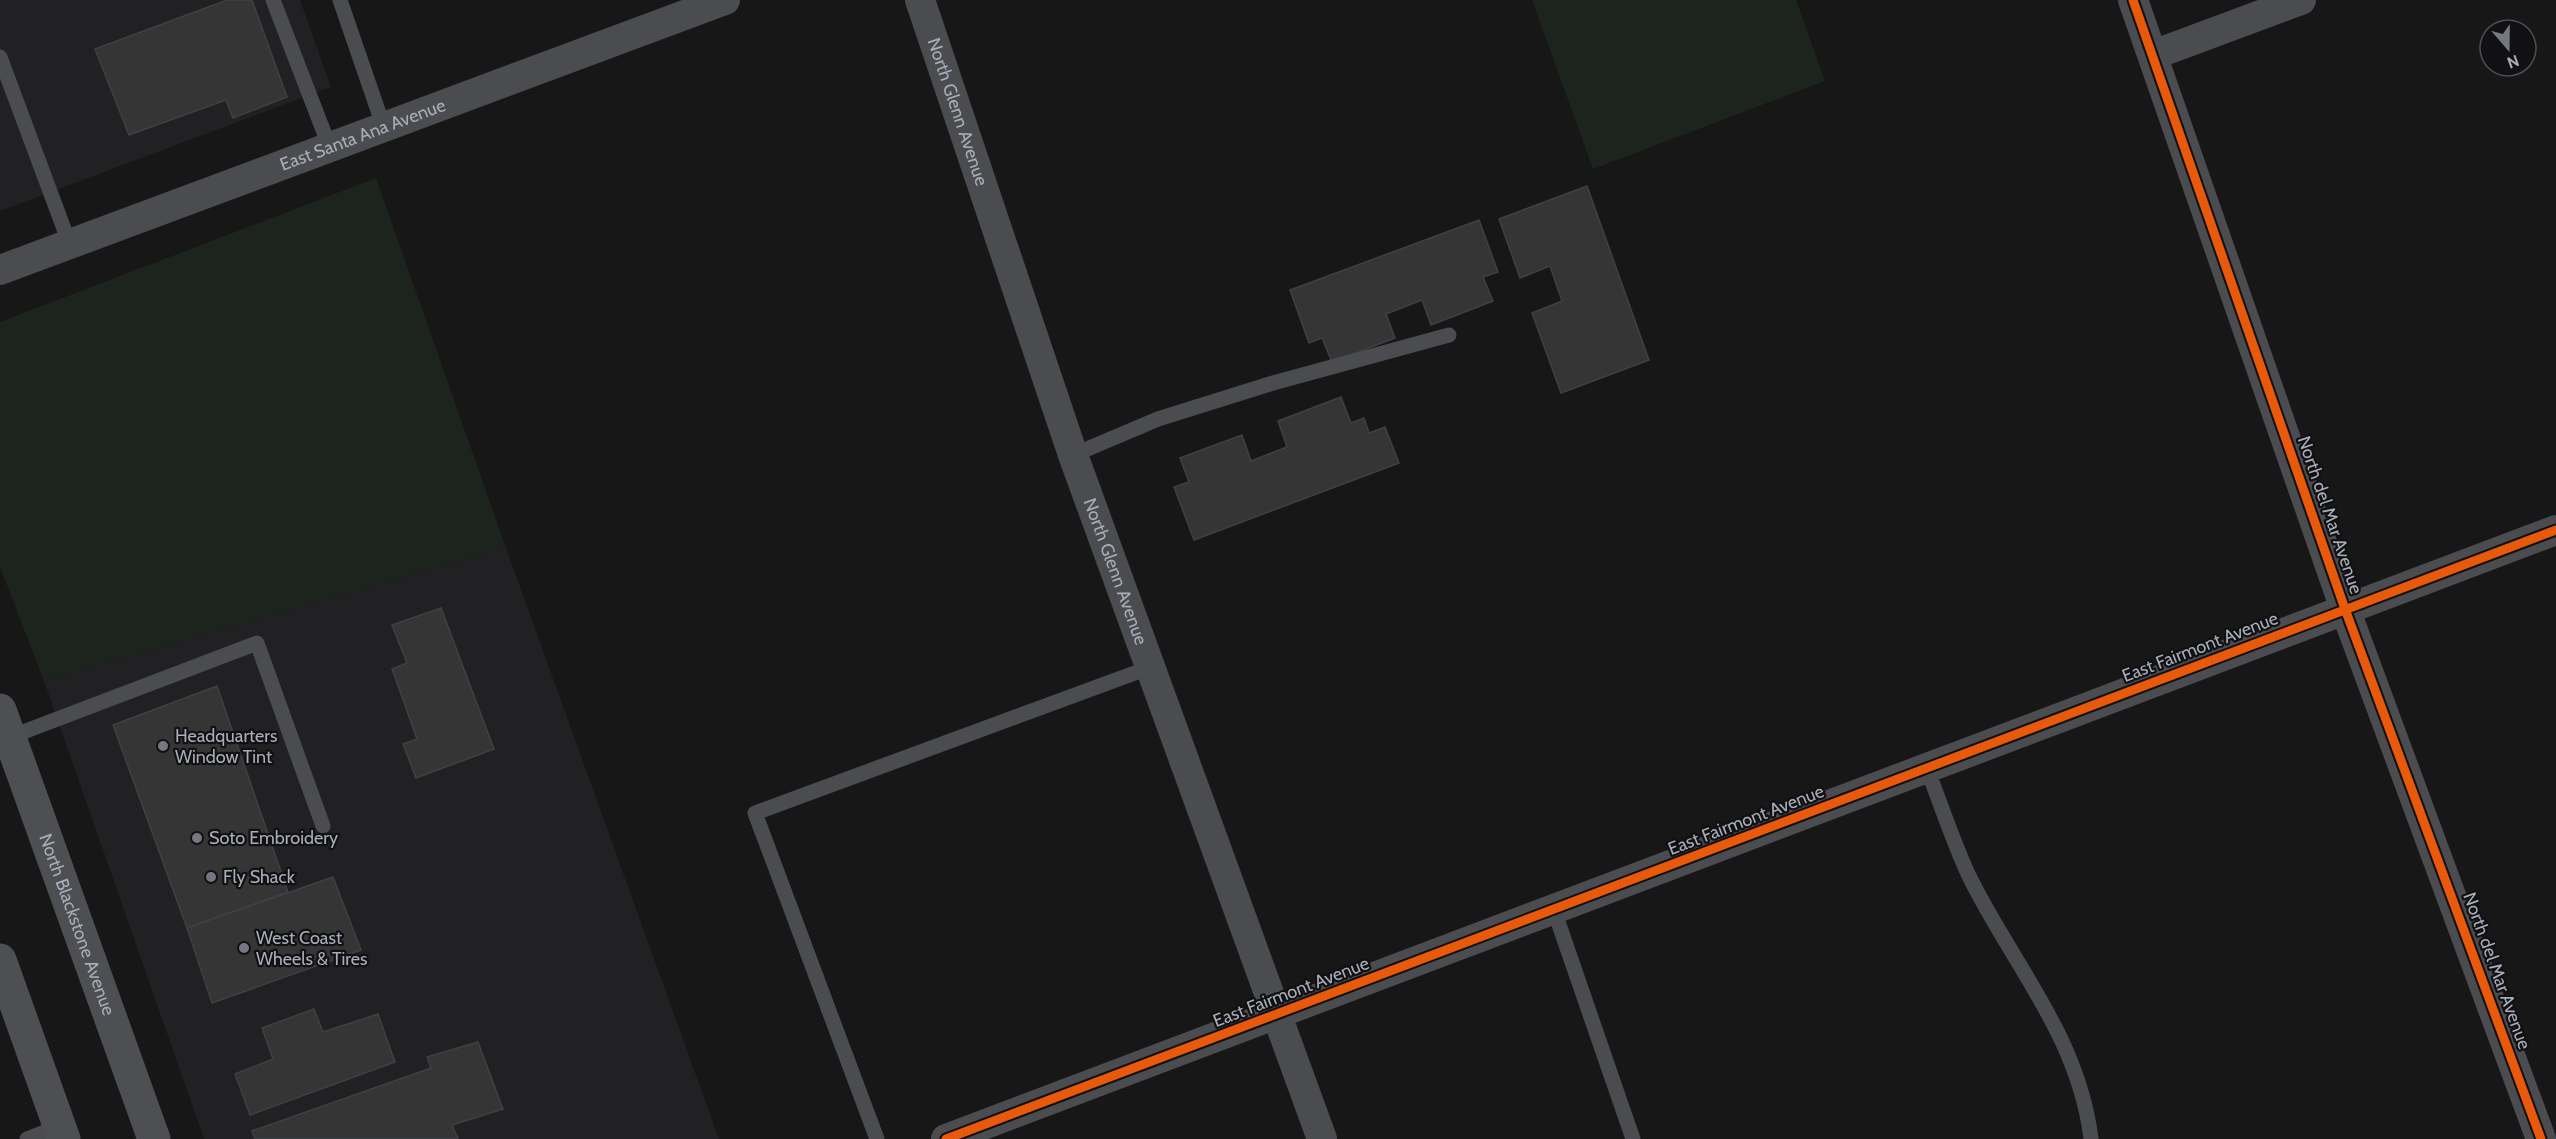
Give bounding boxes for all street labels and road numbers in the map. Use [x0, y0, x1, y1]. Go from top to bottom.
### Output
street label: North Glenn Avenue [923, 35, 993, 189]
street label: East Santa Ana Avenue [277, 94, 449, 176]
street label: North del Mar Avenue [2293, 433, 2367, 597]
street label: North Glenn Avenue [1079, 495, 1152, 648]
street label: East Fairmont Avenue [2119, 607, 2281, 687]
street label: East Fairmont Avenue [1665, 780, 1827, 860]
street label: North Blackstone Avenue [34, 831, 120, 1018]
street label: North del Mar Avenue [2458, 890, 2536, 1052]
street label: East Fairmont Avenue [1210, 952, 1372, 1032]

